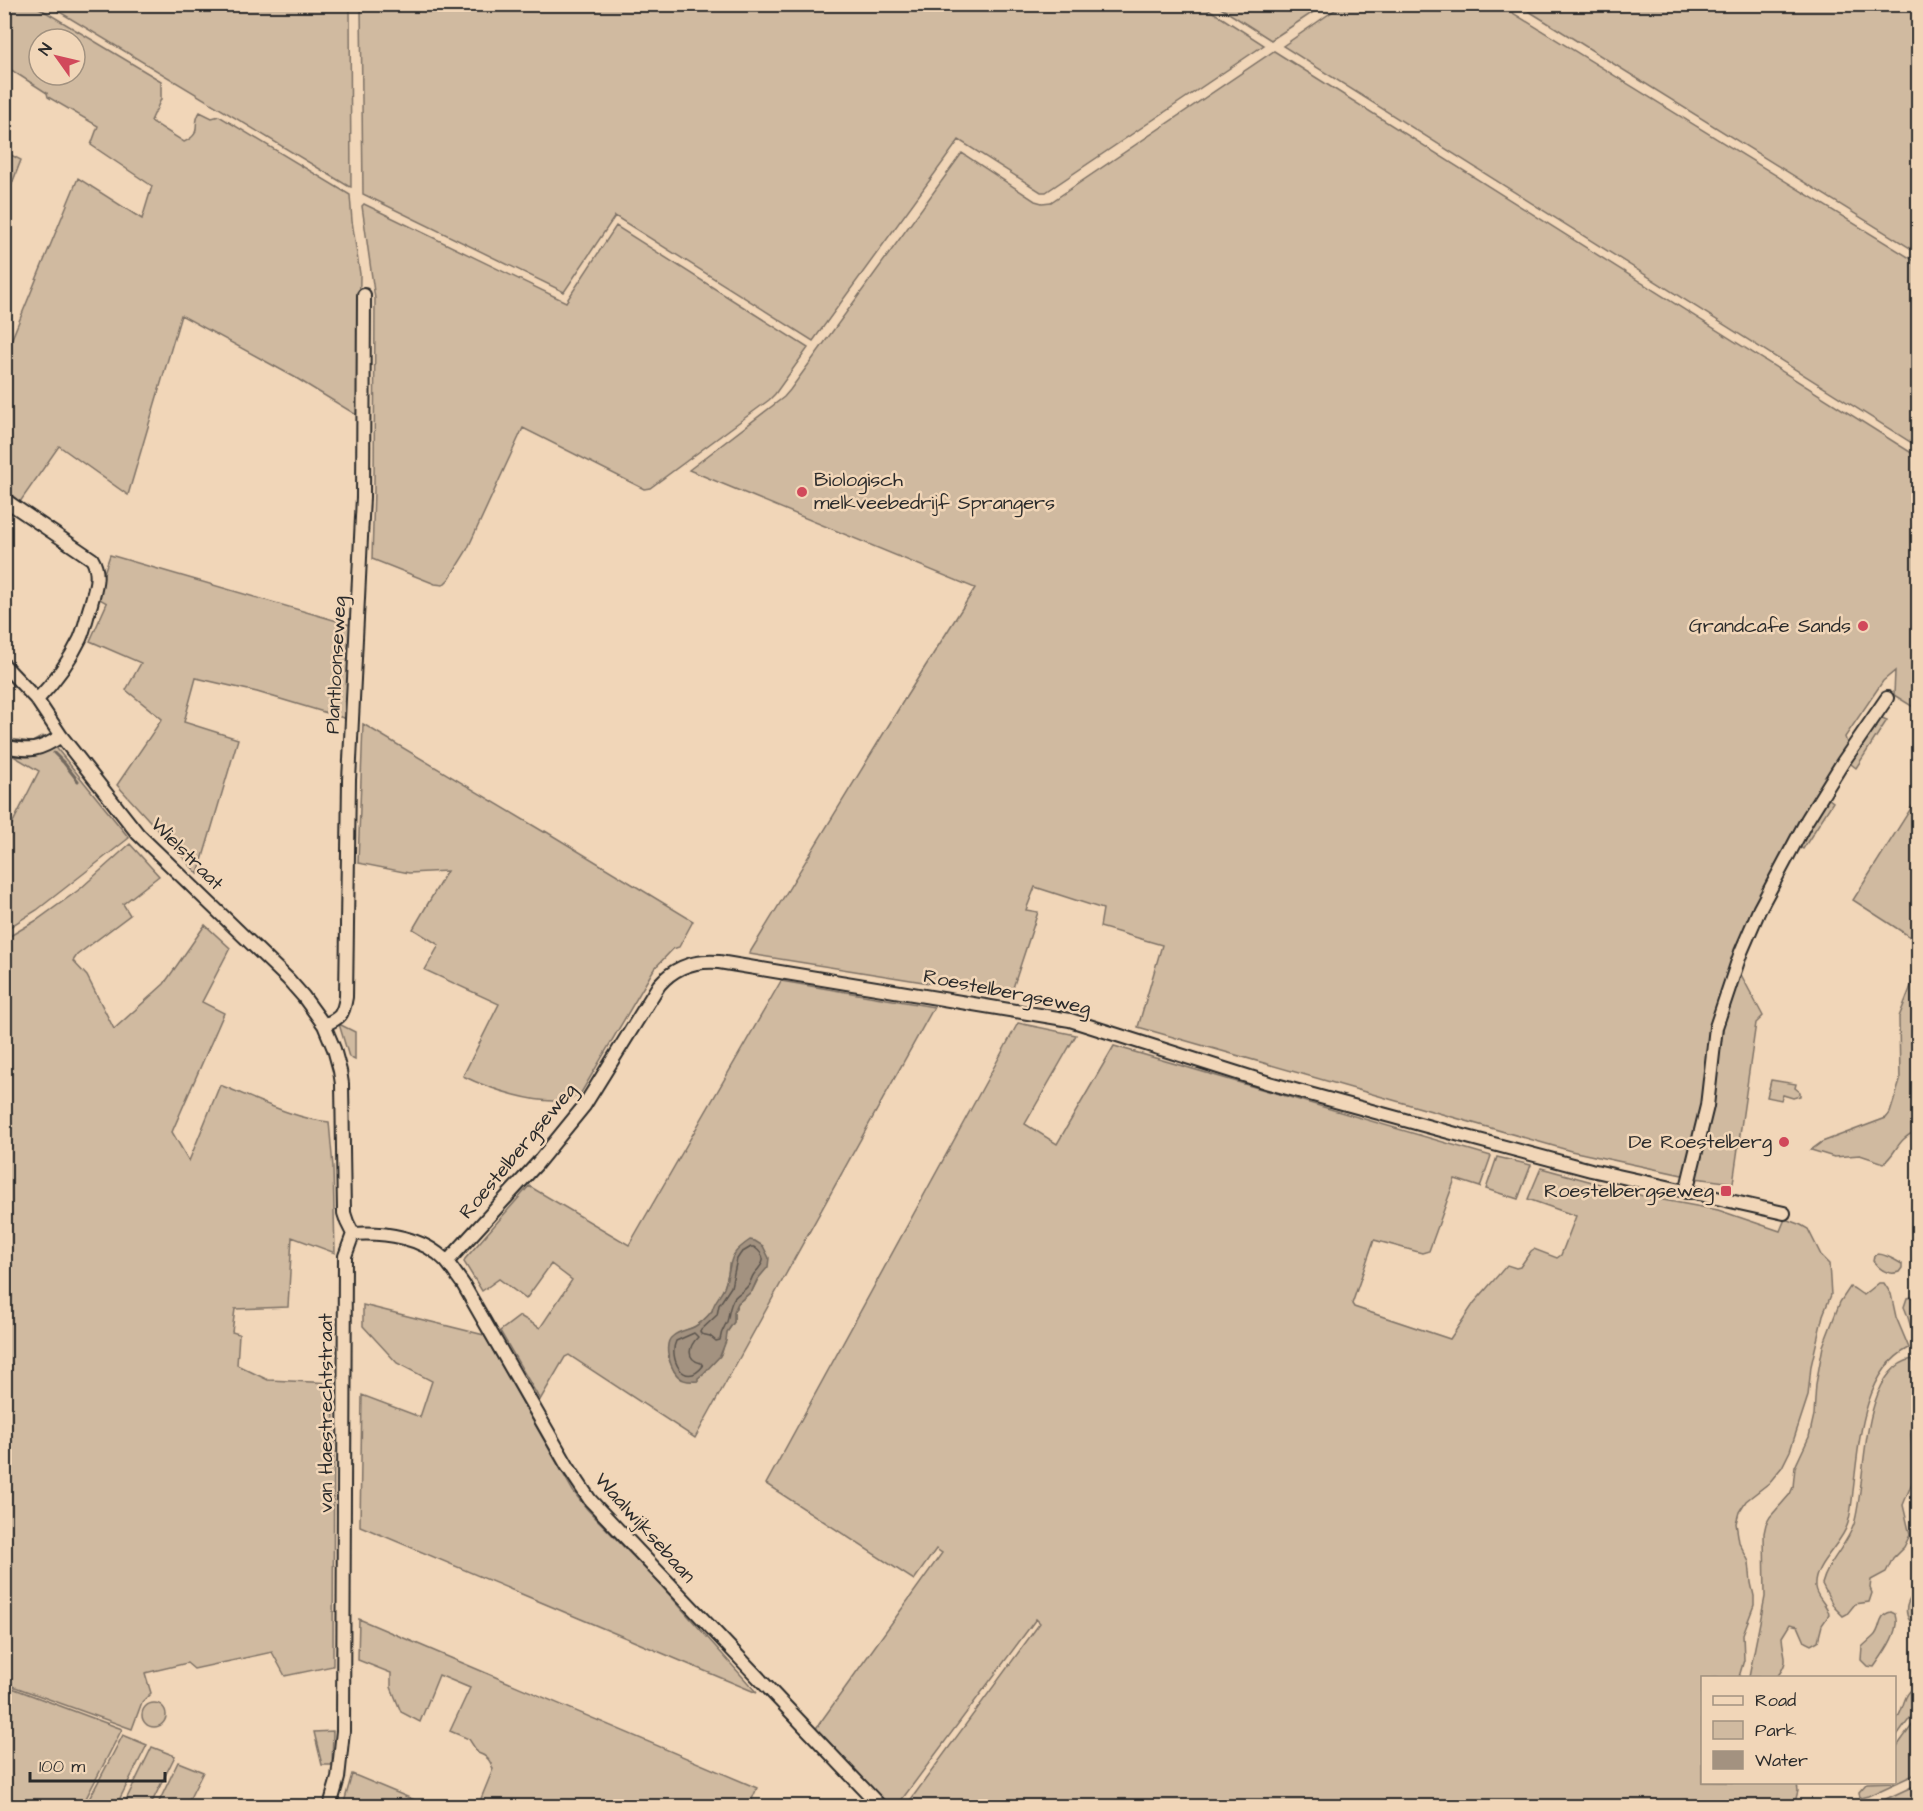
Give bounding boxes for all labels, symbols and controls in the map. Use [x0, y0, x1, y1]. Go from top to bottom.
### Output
north arrow [27, 27, 87, 87]
text: N [33, 39, 57, 59]
place label: Biologisch melkveebedrijf Sprangers [814, 466, 1055, 518]
marker: Biologisch melkveebedrijf Sprangers [795, 485, 809, 499]
street label: Plantloonseweg [318, 595, 355, 735]
place label: Grandcafe Sands [1689, 612, 1851, 640]
marker: Grandcafe Sands [1856, 619, 1870, 633]
street label: Wielstraat [144, 811, 230, 897]
street label: Roestelbergseweg [921, 962, 1093, 1023]
street label: Roestelbergseweg [453, 1077, 584, 1226]
place label: De Roestelberg [1628, 1128, 1772, 1157]
marker: De Roestelberg [1777, 1135, 1791, 1149]
place label: Roestelbergseweg [1544, 1177, 1714, 1206]
marker: Roestelbergseweg [1719, 1184, 1733, 1198]
street label: van Haestrechtstraat [312, 1313, 340, 1513]
street label: Waalwijksebaan [588, 1467, 702, 1589]
legend [1701, 1676, 1896, 1784]
text: Road [1755, 1688, 1796, 1713]
text: Park [1755, 1718, 1797, 1743]
scale bar [30, 1745, 165, 1783]
text: Water [1755, 1748, 1808, 1773]
text: 100 m [39, 1754, 85, 1779]

